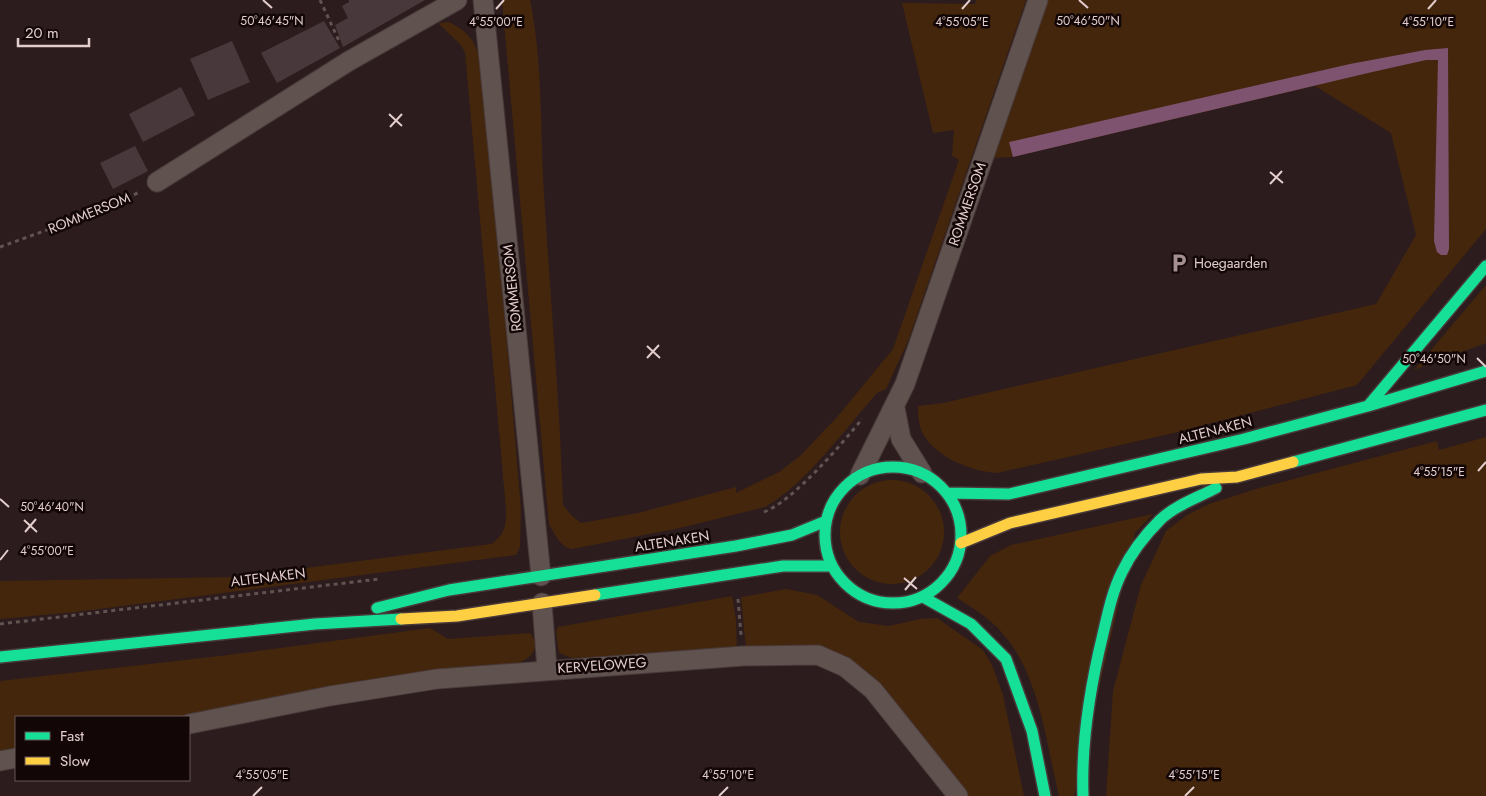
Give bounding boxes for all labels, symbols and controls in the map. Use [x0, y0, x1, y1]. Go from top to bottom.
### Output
text: 50°46'45"N [240, 12, 304, 30]
text: 50°46'50"N [1056, 12, 1120, 30]
text: 4°55'00"E [469, 13, 523, 31]
text: 4°55'05"E [935, 13, 989, 31]
text: 4°55'10"E [1402, 13, 1454, 31]
scale bar [18, 15, 89, 47]
text: 20 m [25, 22, 59, 44]
street label: ROMMERSOM [943, 160, 991, 248]
street label: ROMMERSOM [45, 187, 133, 239]
street label: ROMMERSOM [497, 244, 527, 332]
parking icon: Hoegaarden [1168, 252, 1190, 274]
place label: Hoegaarden [1194, 253, 1268, 273]
text: 50°46'50"N [1402, 350, 1466, 368]
street label: ALTENAKEN [1176, 411, 1254, 449]
text: 4°55'15"E [1413, 463, 1465, 481]
text: 50°46'40"N [20, 498, 84, 516]
street label: ALTENAKEN [633, 525, 711, 557]
text: 4°55'00"E [20, 542, 74, 560]
street label: ALTENAKEN [229, 562, 307, 592]
street label: KERVELOWEG [557, 652, 647, 678]
legend [15, 716, 190, 781]
text: Fast [60, 725, 84, 747]
text: Slow [60, 750, 91, 772]
text: 4°55'05"E [235, 766, 289, 784]
text: 4°55'10"E [702, 766, 754, 784]
text: 4°55'15"E [1168, 766, 1220, 784]

